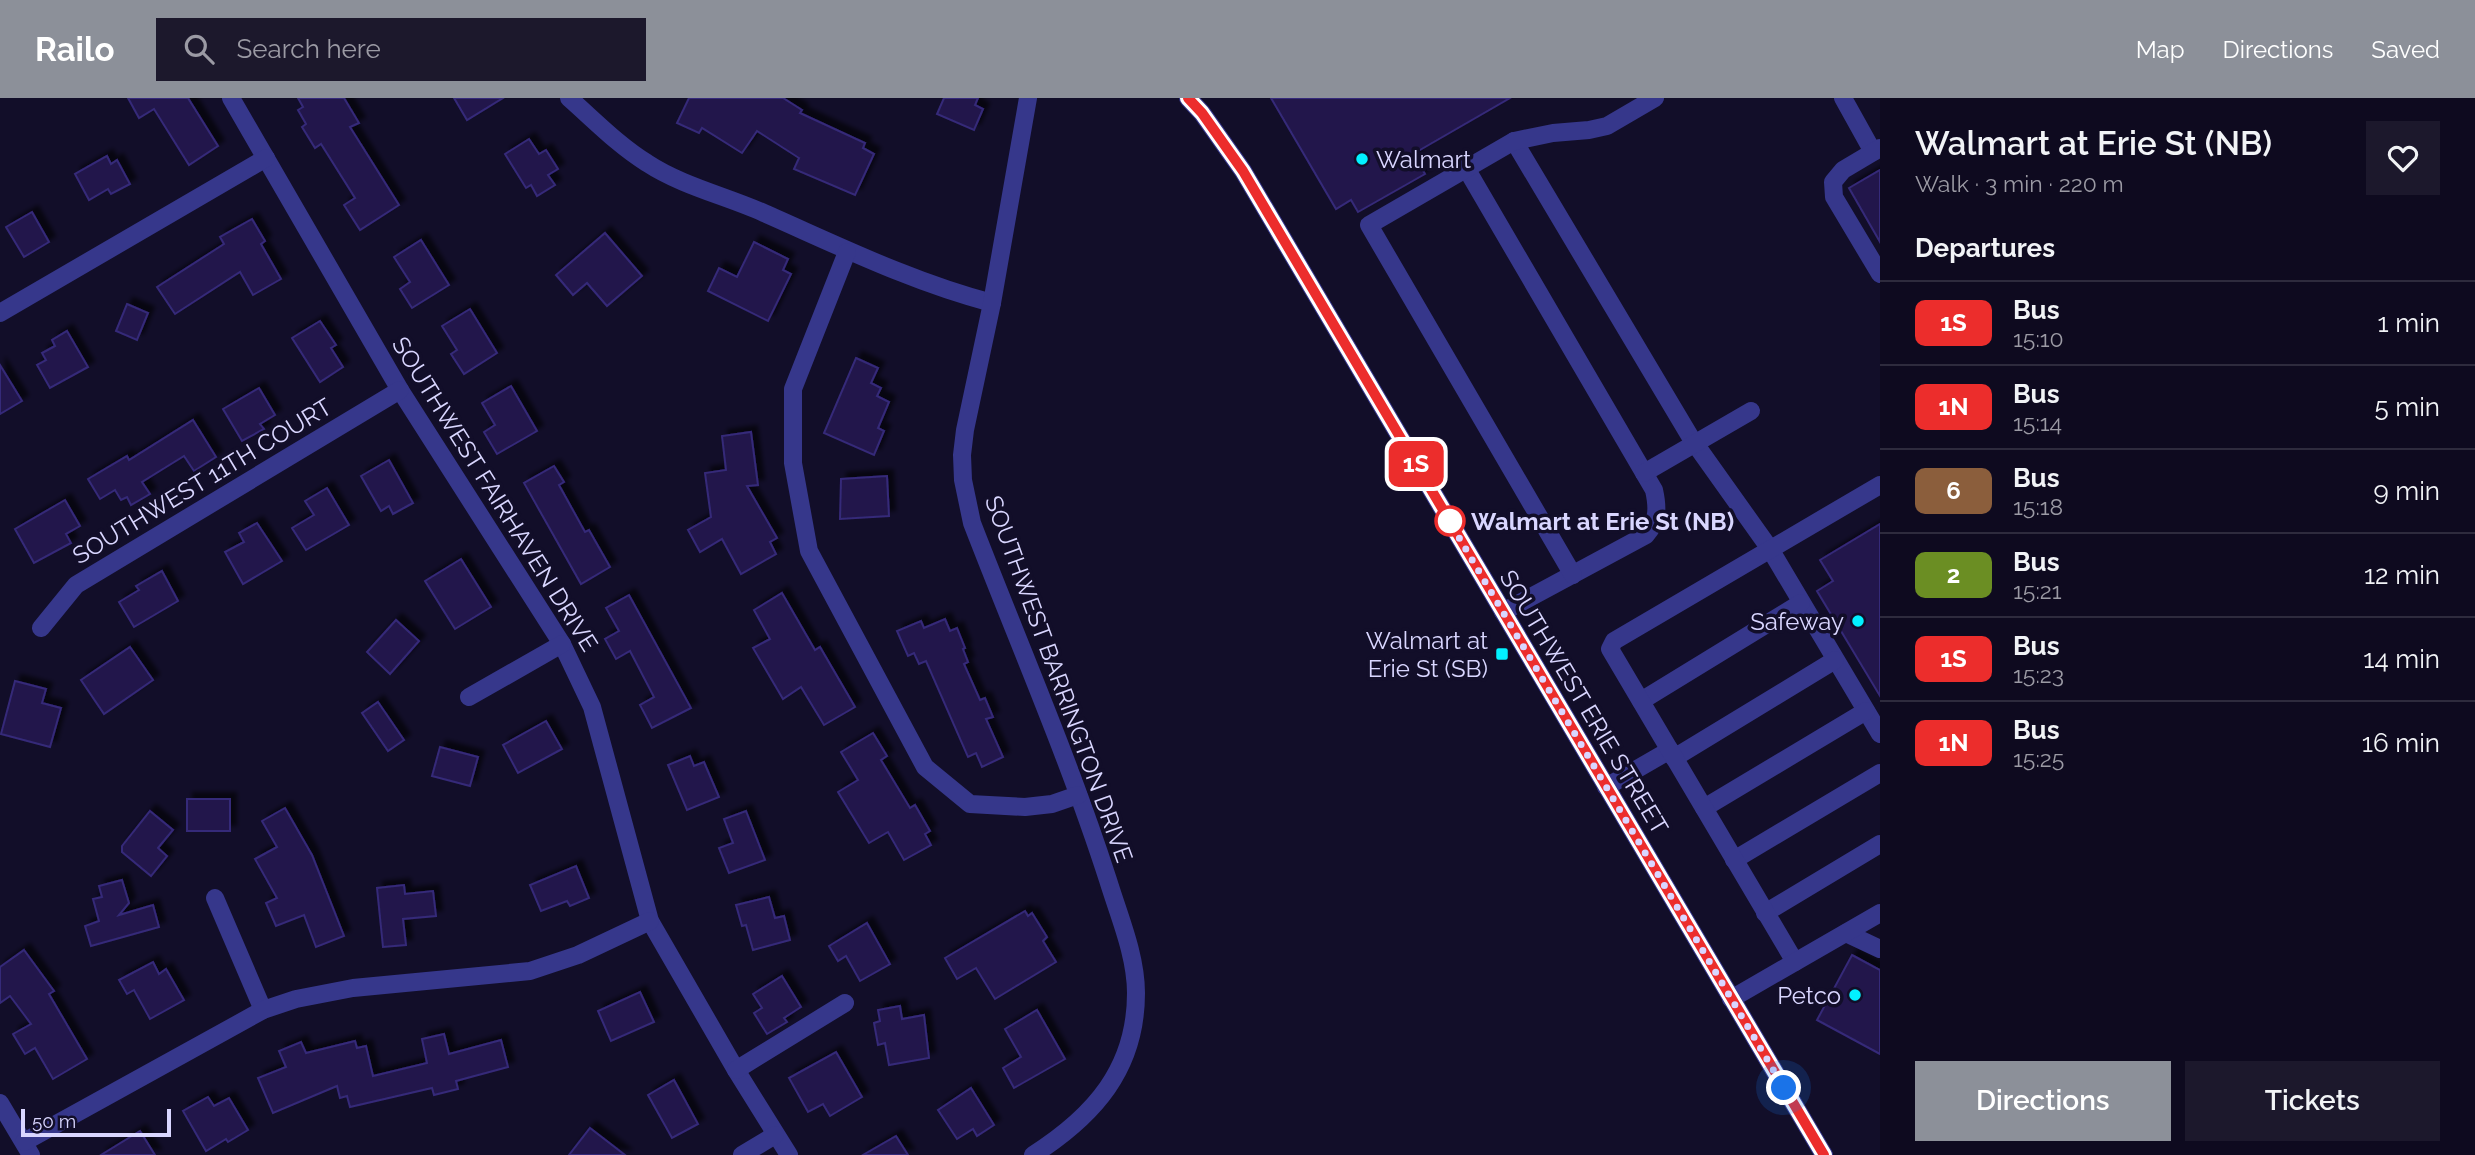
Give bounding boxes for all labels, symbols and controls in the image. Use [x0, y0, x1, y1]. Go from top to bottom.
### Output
search box [156, 18, 646, 81]
text: Railo [35, 30, 114, 69]
icon: search [180, 30, 218, 68]
text: Search here [236, 34, 381, 64]
text: Map [2136, 35, 2185, 64]
text: Directions [2223, 35, 2333, 64]
text: Saved [2371, 35, 2440, 64]
button: heart [2366, 121, 2440, 195]
text: Walmart at Erie St (NB) [1915, 124, 2272, 163]
place label: Walmart [1376, 145, 1471, 174]
marker: Walmart [1354, 151, 1370, 167]
text: Walk · 3 min · 220 m [1915, 170, 2124, 197]
text: Departures [1915, 233, 2055, 263]
text: Bus [2013, 295, 2060, 325]
text: 1S [1940, 308, 1967, 337]
text: 1 min [2378, 308, 2440, 338]
text: 15:10 [2013, 325, 2064, 352]
street label: SOUTHWEST FAIRHAVEN DRIVE [386, 331, 604, 657]
text: Bus [2013, 379, 2060, 409]
street label: SOUTHWEST 11TH COURT [67, 392, 337, 570]
text: 1N [1938, 392, 1969, 421]
text: 5 min [2374, 392, 2440, 422]
text: 15:14 [2013, 409, 2062, 436]
line badge: 1S [1384, 441, 1448, 487]
text: 1S [1403, 449, 1429, 478]
text: Bus [2013, 463, 2060, 493]
text: 6 [1946, 476, 1961, 505]
text: 9 min [2373, 476, 2440, 506]
street label: SOUTHWEST BARRINGTON DRIVE [979, 492, 1139, 866]
text: 15:18 [2013, 493, 2063, 520]
marker: Walmart at Erie St (NB) [1435, 506, 1465, 536]
place label: Walmart at Erie St (NB) [1471, 507, 1734, 536]
text: Bus [2013, 547, 2060, 577]
text: 2 [1947, 560, 1960, 589]
text: 12 min [2364, 560, 2440, 590]
street label: SOUTHWEST ERIE STREET [1494, 565, 1675, 840]
text: 15:21 [2013, 577, 2062, 604]
place label: Safeway [1750, 607, 1844, 636]
marker: Safeway [1850, 613, 1866, 629]
place label: Walmart at Erie St (SB) [1366, 626, 1488, 683]
text: Bus [2013, 631, 2060, 661]
text: 1S [1940, 644, 1967, 673]
text: 14 min [2363, 644, 2440, 674]
marker: Walmart at Erie St (SB) [1494, 646, 1510, 662]
text: 15:23 [2013, 661, 2064, 688]
text: Bus [2013, 715, 2060, 745]
text: 1N [1938, 728, 1969, 757]
text: 16 min [2362, 728, 2440, 758]
text: 15:25 [2013, 745, 2064, 772]
place label: Petco [1777, 981, 1841, 1010]
marker: Petco [1847, 987, 1863, 1003]
button: Directions [1915, 1061, 2171, 1141]
button: Tickets [2185, 1061, 2440, 1141]
your location [1766, 1070, 1801, 1105]
scale bar [21, 1106, 172, 1138]
text: 50 m [32, 1110, 76, 1132]

